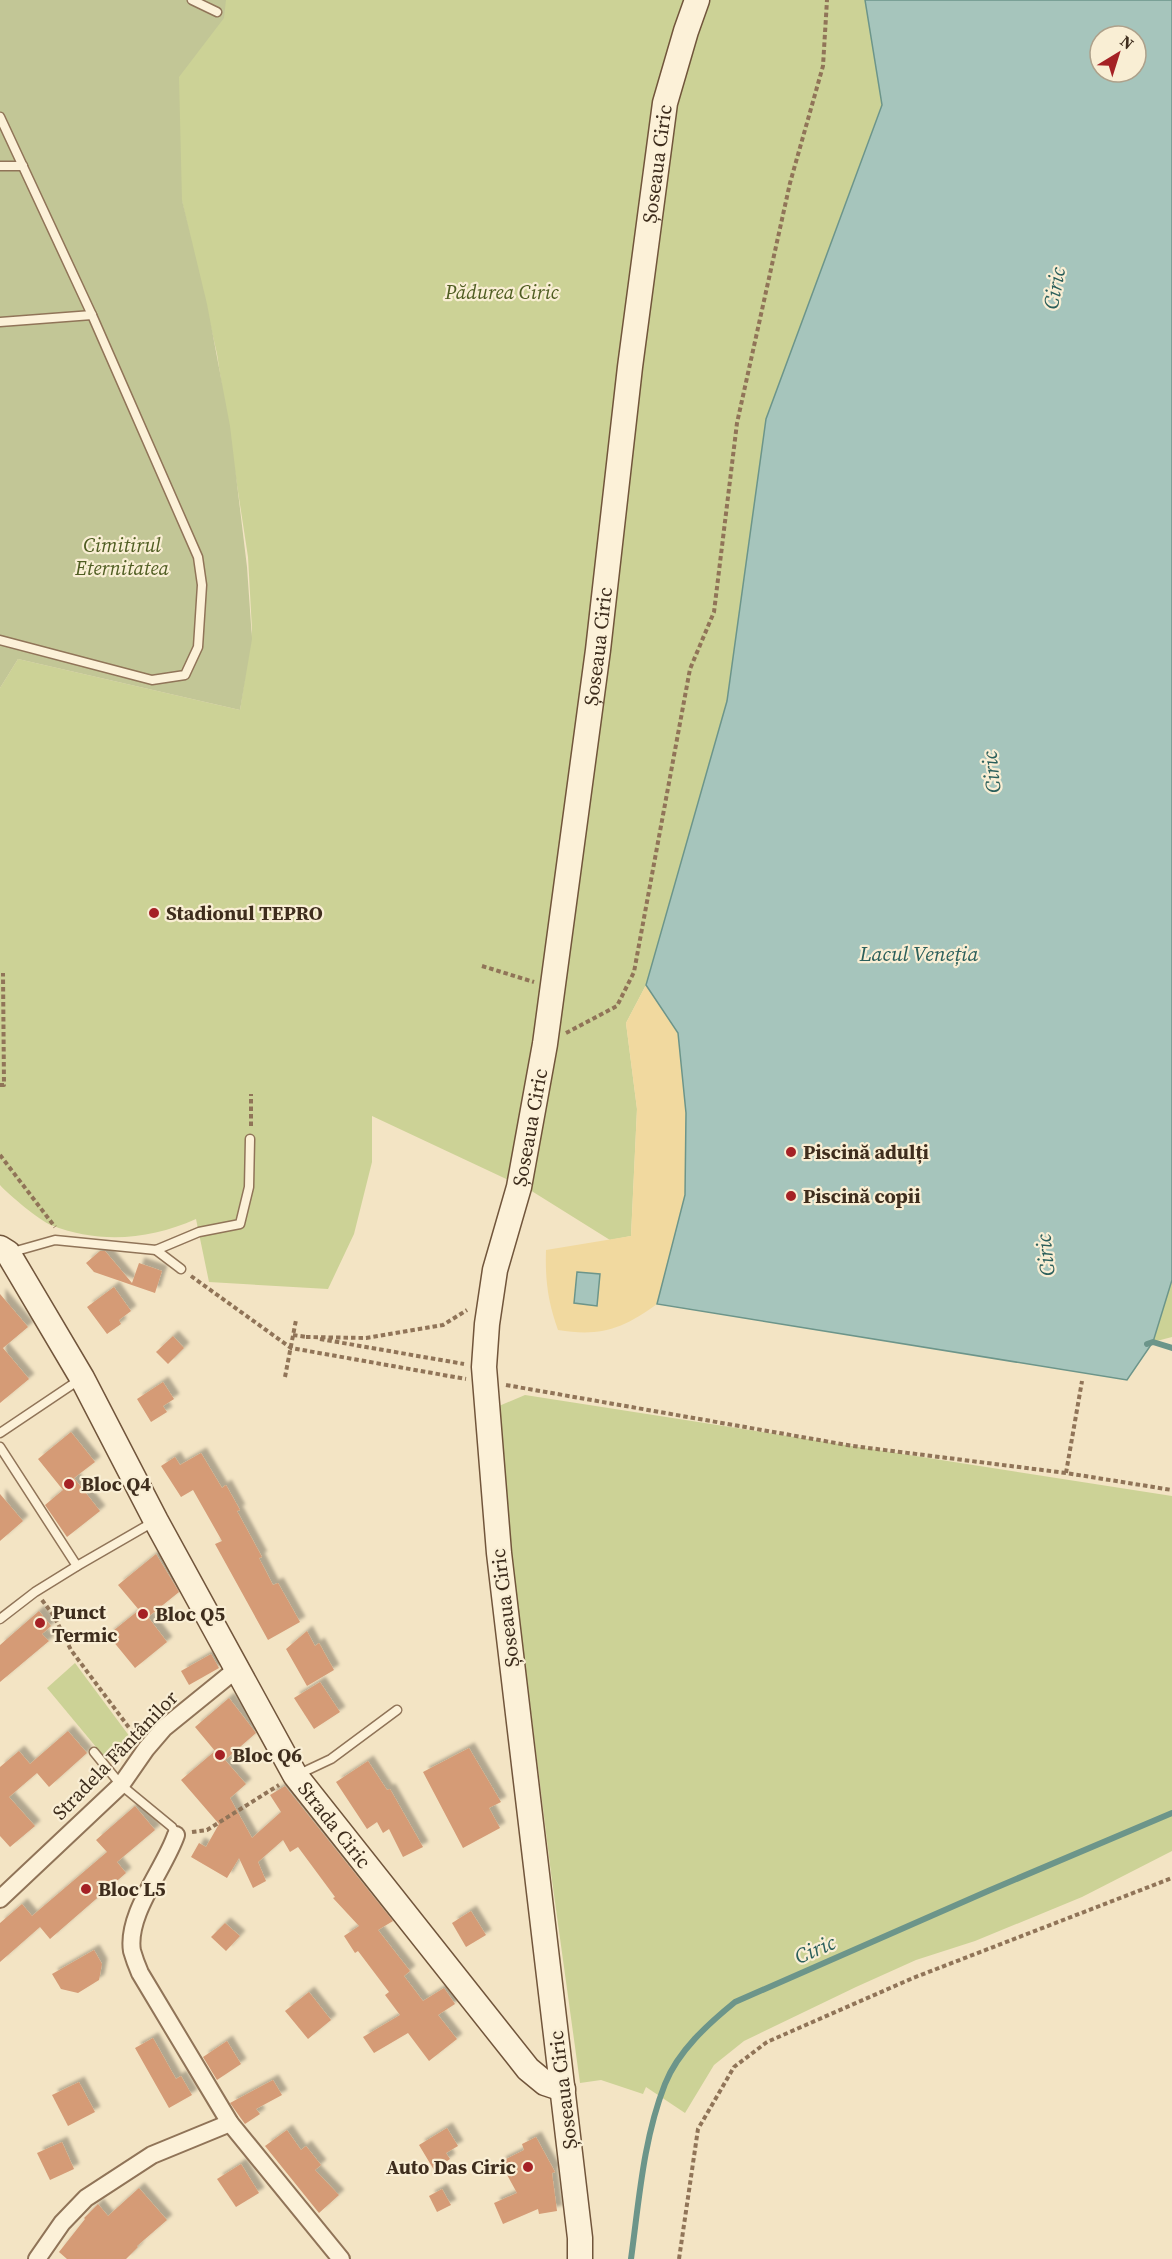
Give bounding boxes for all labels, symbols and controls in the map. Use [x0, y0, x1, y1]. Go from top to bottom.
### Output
north arrow [1088, 24, 1148, 84]
text: N [1116, 30, 1139, 55]
street label: Șoseaua Ciric [635, 103, 679, 225]
water label: Ciric [1036, 264, 1072, 311]
park label: Pădurea Ciric [444, 278, 560, 306]
park label: Cimitirul Eternitatea [74, 531, 169, 582]
street label: Șoseaua Ciric [577, 585, 619, 707]
water label: Ciric [974, 749, 1008, 795]
place label: Stadionul TEPRO [166, 899, 323, 927]
marker: Stadionul TEPRO [147, 906, 161, 920]
water label: Lacul Veneția [859, 939, 979, 968]
street label: Șoseaua Ciric [505, 1066, 554, 1189]
place label: Piscină adulți [803, 1138, 929, 1166]
marker: Piscină adulți [784, 1145, 798, 1159]
place label: Piscină copii [803, 1182, 920, 1210]
marker: Piscină copii [784, 1189, 798, 1203]
water label: Ciric [1028, 1232, 1062, 1278]
place label: Bloc Q4 [81, 1470, 151, 1498]
marker: Bloc Q4 [62, 1477, 76, 1491]
street label: Șoseaua Ciric [484, 1547, 526, 1669]
place label: Punct Termic [52, 1598, 118, 1649]
place label: Bloc Q5 [155, 1600, 225, 1628]
marker: Bloc Q5 [136, 1607, 150, 1621]
marker: Punct Termic [33, 1616, 47, 1630]
street label: Stradela Fântânilor [46, 1684, 184, 1826]
place label: Bloc Q6 [232, 1741, 302, 1769]
marker: Bloc Q6 [213, 1748, 227, 1762]
street label: Strada Ciric [291, 1776, 378, 1875]
place label: Bloc L5 [98, 1875, 166, 1903]
marker: Bloc L5 [79, 1882, 93, 1896]
water label: Ciric [790, 1927, 841, 1971]
street label: Șoseaua Ciric [542, 2029, 584, 2151]
place label: Auto Das Ciric [386, 2153, 516, 2181]
marker: Auto Das Ciric [521, 2160, 535, 2174]

